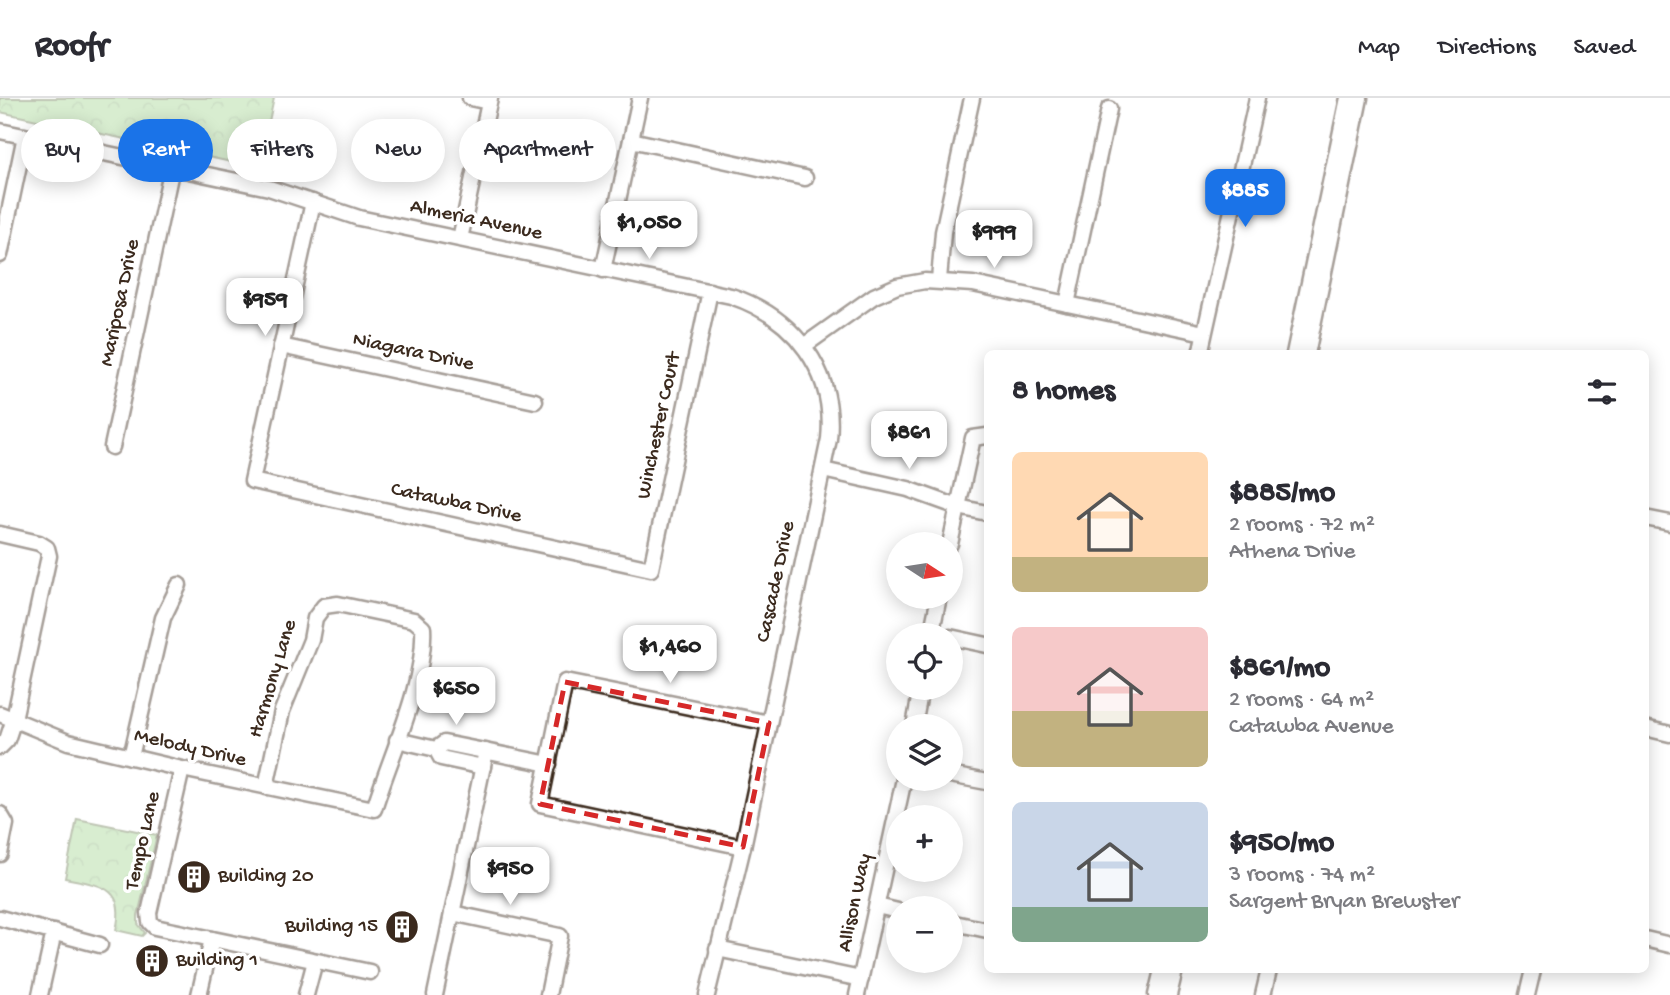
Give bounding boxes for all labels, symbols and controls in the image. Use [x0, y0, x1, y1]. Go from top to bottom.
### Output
text: Roofr [35, 29, 108, 67]
text: Map [1358, 34, 1400, 63]
text: Directions [1438, 34, 1536, 63]
text: Saved [1574, 34, 1635, 63]
chip: Buy [21, 119, 104, 182]
chip: Rent [118, 119, 213, 182]
chip: Filters [227, 119, 337, 182]
chip: New [351, 119, 445, 182]
chip: Apartment [459, 119, 616, 182]
pin: $885 [1204, 170, 1286, 229]
text: $885 [1221, 178, 1269, 205]
street label: Almeria Avenue [408, 195, 546, 247]
pin: $1,050 [592, 202, 706, 261]
text: $1,050 [616, 210, 682, 237]
pin: $999 [953, 211, 1035, 270]
text: $999 [972, 219, 1016, 246]
street label: Mariposa Drive [95, 236, 147, 369]
pin: $959 [224, 278, 306, 338]
text: $959 [242, 287, 288, 314]
street label: Niagara Drive [350, 328, 477, 378]
street label: Winchester Court [632, 348, 688, 502]
icon: filters [1583, 373, 1621, 411]
text: 8 homes [1012, 375, 1115, 410]
pin: $861 [868, 412, 950, 471]
text: $861 [887, 420, 931, 447]
text: $885/mo [1229, 477, 1335, 512]
street label: Catawba Drive [388, 478, 525, 530]
icon: home [1068, 480, 1152, 564]
text: 2 rooms · 72 m² [1229, 512, 1375, 539]
street label: Cascade Drive [752, 518, 802, 645]
north arrow [886, 532, 962, 609]
map controls [886, 532, 963, 973]
text: Athena Drive [1229, 539, 1355, 566]
street label: Harmony Lane [244, 616, 304, 741]
button: locate [886, 623, 963, 700]
pin: $1,460 [613, 626, 727, 685]
text: $1,460 [639, 634, 701, 661]
text: $861/mo [1229, 652, 1330, 687]
icon: home [1068, 655, 1152, 739]
pin: $650 [415, 668, 497, 727]
text: $650 [432, 676, 480, 703]
text: 2 rooms · 64 m² [1229, 687, 1374, 714]
button: layers [886, 714, 963, 791]
text: Catawba Avenue [1229, 714, 1394, 741]
street label: Melody Drive [131, 724, 250, 774]
street label: Tempo Lane [120, 788, 168, 894]
button: + [886, 805, 963, 882]
text: $950/mo [1229, 827, 1334, 862]
icon: home [1068, 830, 1152, 914]
pin: $950 [469, 848, 551, 907]
street label: Allison Way [833, 852, 879, 954]
text: $950 [486, 856, 534, 883]
building icon: Building 20 [175, 858, 213, 896]
text: 3 rooms · 74 m² [1229, 862, 1375, 889]
place label: Building 20 [217, 865, 314, 890]
text: Sargent Bryan Brewster [1229, 889, 1459, 916]
button: − [886, 896, 963, 973]
building icon: Building 15 [383, 908, 421, 946]
place label: Building 15 [284, 915, 378, 940]
building icon: Building 1 [133, 942, 171, 980]
place label: Building 1 [175, 949, 258, 974]

